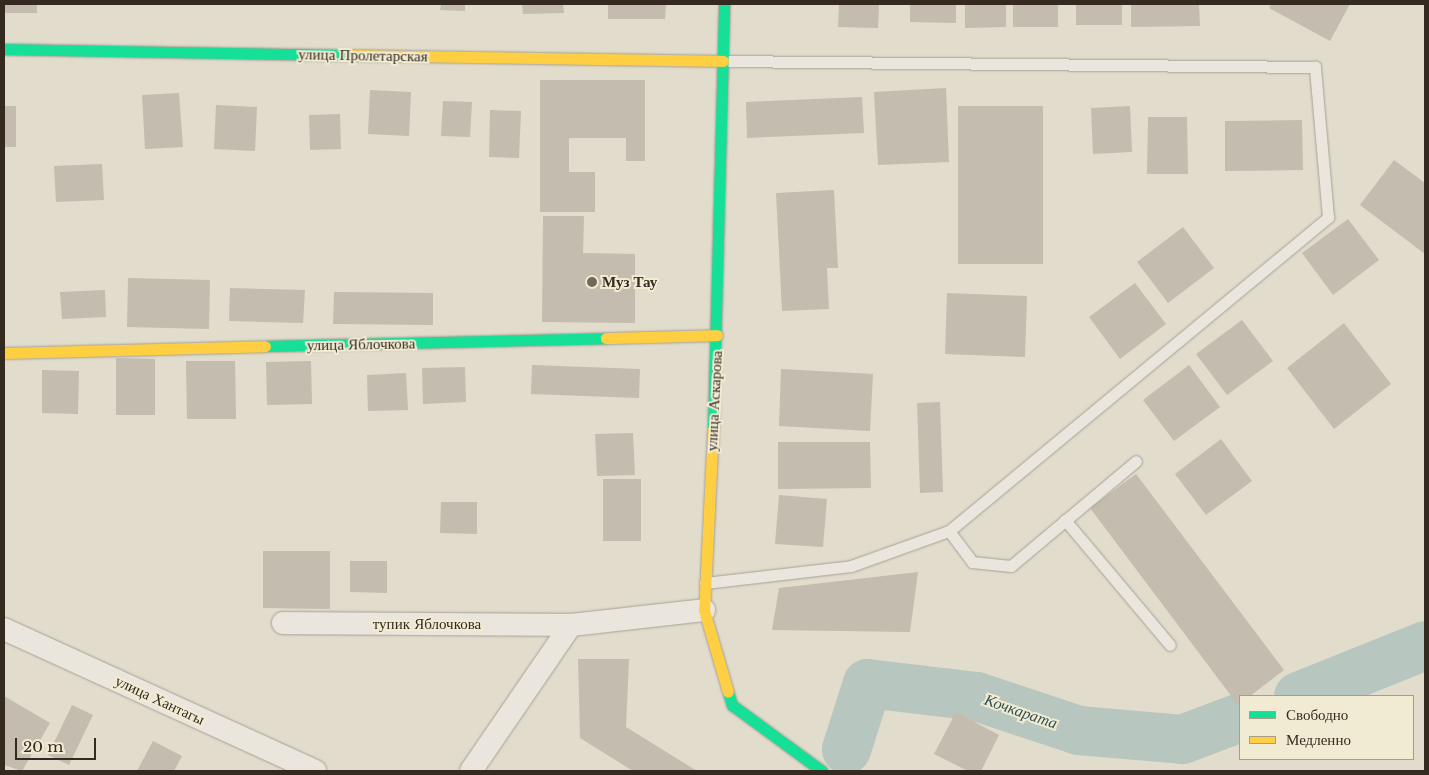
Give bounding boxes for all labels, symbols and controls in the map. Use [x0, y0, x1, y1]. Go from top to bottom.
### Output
street label: улица Пролетарская [298, 45, 428, 65]
place label: Муз Тау [602, 273, 657, 291]
marker: Муз Тау [586, 276, 598, 288]
street label: улица Яблочкова [307, 334, 415, 354]
street label: улица Аскарова [702, 350, 726, 452]
street label: тупик Яблочкова [373, 615, 481, 633]
street label: улица Хантагы [112, 671, 208, 729]
water label: Кочкарата [982, 690, 1060, 732]
legend [1239, 695, 1414, 760]
text: Свободно [1286, 705, 1348, 724]
scale bar [18, 728, 99, 760]
text: Медленно [1286, 730, 1351, 749]
text: 20 m [23, 737, 63, 756]

